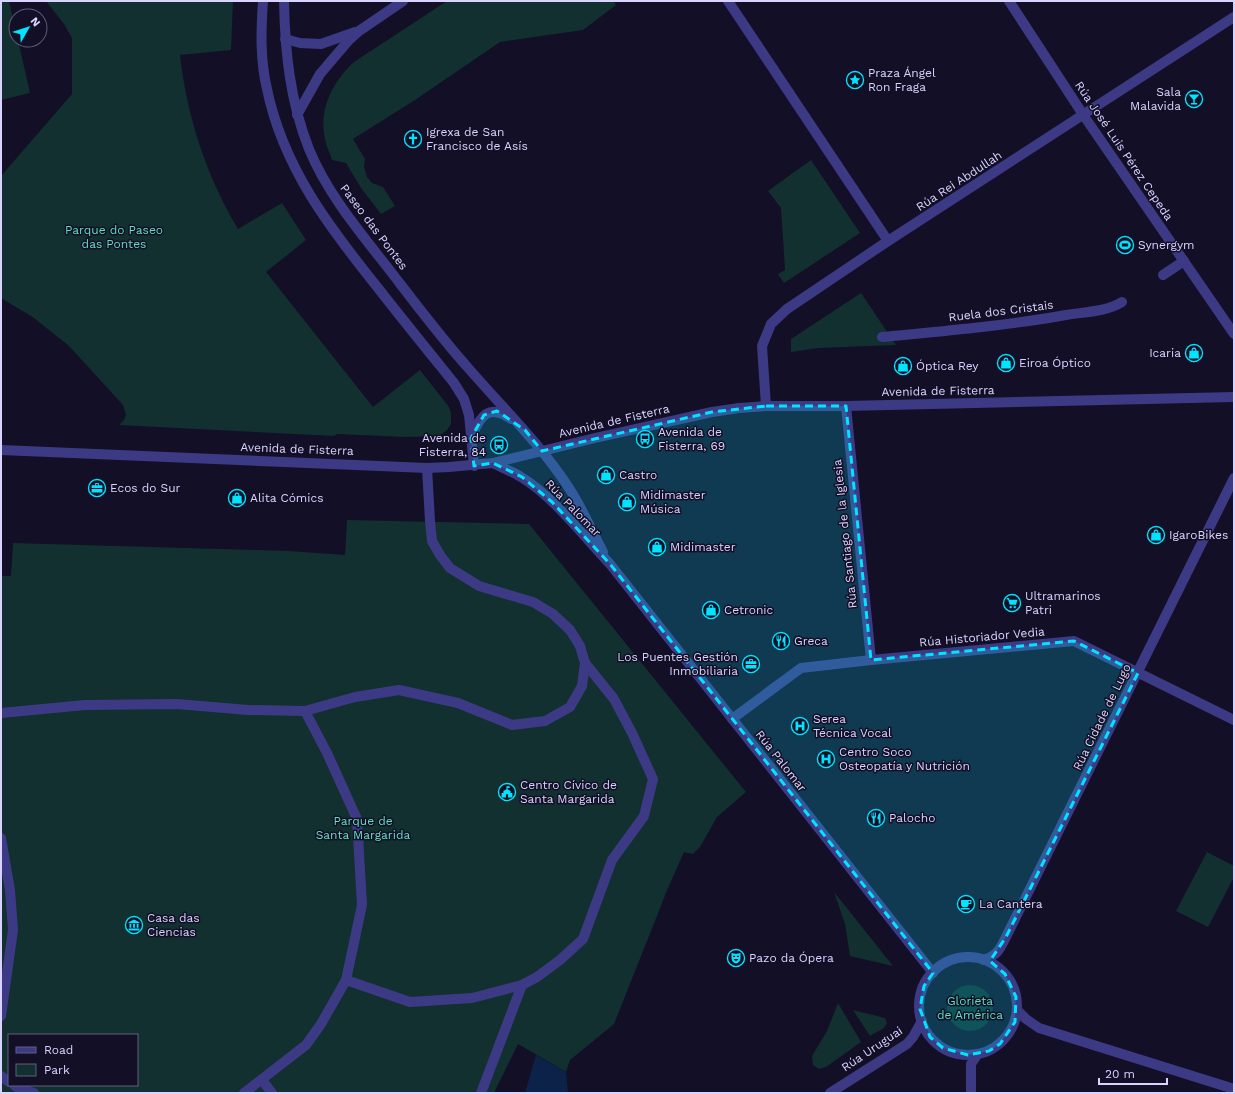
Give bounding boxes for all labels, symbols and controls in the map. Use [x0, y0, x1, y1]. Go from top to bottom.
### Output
north arrow [8, 8, 48, 48]
text: N [28, 15, 43, 29]
place label: Praza Ángel Ron Fraga [868, 66, 936, 94]
place icon: Praza Ángel Ron Fraga [845, 70, 865, 90]
street label: Rúa José Luis Pérez Cepeda [1072, 79, 1176, 223]
place label: Sala Malavida [1130, 85, 1181, 113]
bar icon: Sala Malavida [1184, 89, 1204, 109]
place label: Igrexa de San Francisco de Asís [426, 125, 528, 153]
church icon: Igrexa de San Francisco de Asís [403, 129, 423, 149]
street label: Rúa Rei Abdullah [914, 148, 1004, 214]
street label: Paseo das Pontes [337, 181, 411, 273]
park label: Parque do Paseo das Pontes [65, 223, 163, 251]
sports icon: Synergym [1115, 235, 1135, 255]
place label: Synergym [1138, 238, 1195, 252]
street label: Ruela dos Cristais [948, 298, 1054, 324]
shop icon: Icaria [1184, 343, 1204, 363]
place label: Icaria [1149, 346, 1181, 360]
shop icon: Eiroa Óptico [996, 353, 1016, 373]
shop icon: Óptica Rey [893, 356, 913, 376]
place label: Eiroa Óptico [1019, 356, 1091, 370]
place label: Óptica Rey [916, 359, 979, 373]
street label: Avenida de Fisterra [881, 383, 995, 399]
street label: Avenida de Fisterra [557, 401, 671, 441]
place label: Avenida de Fisterra, 69 [658, 425, 725, 453]
bus stop icon: Avenida de Fisterra, 69 [635, 429, 655, 449]
place label: Avenida de Fisterra, 84 [419, 431, 486, 459]
bus stop icon: Avenida de Fisterra, 84 [489, 435, 509, 455]
street label: Avenida de Fisterra [240, 440, 354, 458]
street label: Rúa Santiago de la Iglesia [830, 459, 860, 609]
shop icon: Castro [596, 465, 616, 485]
place label: Castro [619, 468, 657, 482]
street label: Rúa Palomar [542, 477, 604, 540]
office icon: Ecos do Sur [87, 478, 107, 498]
place label: Ecos do Sur [110, 481, 181, 495]
shop icon: Alita Cómics [227, 488, 247, 508]
place label: Midimaster Música [640, 488, 706, 516]
place label: Alita Cómics [250, 491, 324, 505]
shop icon: Midimaster Música [617, 492, 637, 512]
shop icon: IgaroBikes [1146, 525, 1166, 545]
place label: IgaroBikes [1169, 528, 1228, 542]
shop icon: Midimaster [647, 537, 667, 557]
place label: Midimaster [670, 540, 736, 554]
place label: Ultramarinos Patri [1025, 589, 1101, 617]
supermarket icon: Ultramarinos Patri [1002, 593, 1022, 613]
shop icon: Cetronic [701, 600, 721, 620]
place label: Cetronic [724, 603, 774, 617]
street label: Rúa Historiador Vedia [919, 625, 1046, 649]
restaurant icon: Greca [771, 631, 791, 651]
place label: Greca [794, 634, 828, 648]
place label: Los Puentes Gestión Inmobiliaria [617, 650, 738, 678]
office icon: Los Puentes Gestión Inmobiliaria [741, 654, 761, 674]
street label: Rúa Cidade de Lugo [1070, 661, 1134, 773]
place label: Serea Técnica Vocal [813, 712, 892, 740]
hospital icon: Serea Técnica Vocal [790, 716, 810, 736]
street label: Rúa Palomar [753, 728, 809, 795]
place label: Centro Soco Osteopatía y Nutrición [839, 745, 970, 773]
hospital icon: Centro Soco Osteopatía y Nutrición [816, 749, 836, 769]
place label: Centro Cívico de Santa Margarida [520, 778, 617, 806]
public building icon: Centro Cívico de Santa Margarida [497, 782, 517, 802]
restaurant icon: Palocho [866, 808, 886, 828]
place label: Palocho [889, 811, 935, 825]
park label: Parque de Santa Margarida [316, 814, 410, 842]
cafe icon: La Cantera [956, 894, 976, 914]
place label: La Cantera [979, 897, 1043, 911]
place label: Casa das Ciencias [147, 911, 200, 939]
museum icon: Casa das Ciencias [124, 915, 144, 935]
theatre icon: Pazo da Ópera [726, 948, 746, 968]
place label: Pazo da Ópera [749, 951, 834, 965]
park label: Glorieta de América [937, 994, 1003, 1022]
street label: Rúa Uruguai [839, 1024, 905, 1074]
legend [8, 1034, 138, 1086]
text: Road [44, 1043, 73, 1057]
scale bar [1099, 1060, 1167, 1086]
text: Park [44, 1063, 70, 1077]
text: 20 m [1105, 1067, 1135, 1081]

